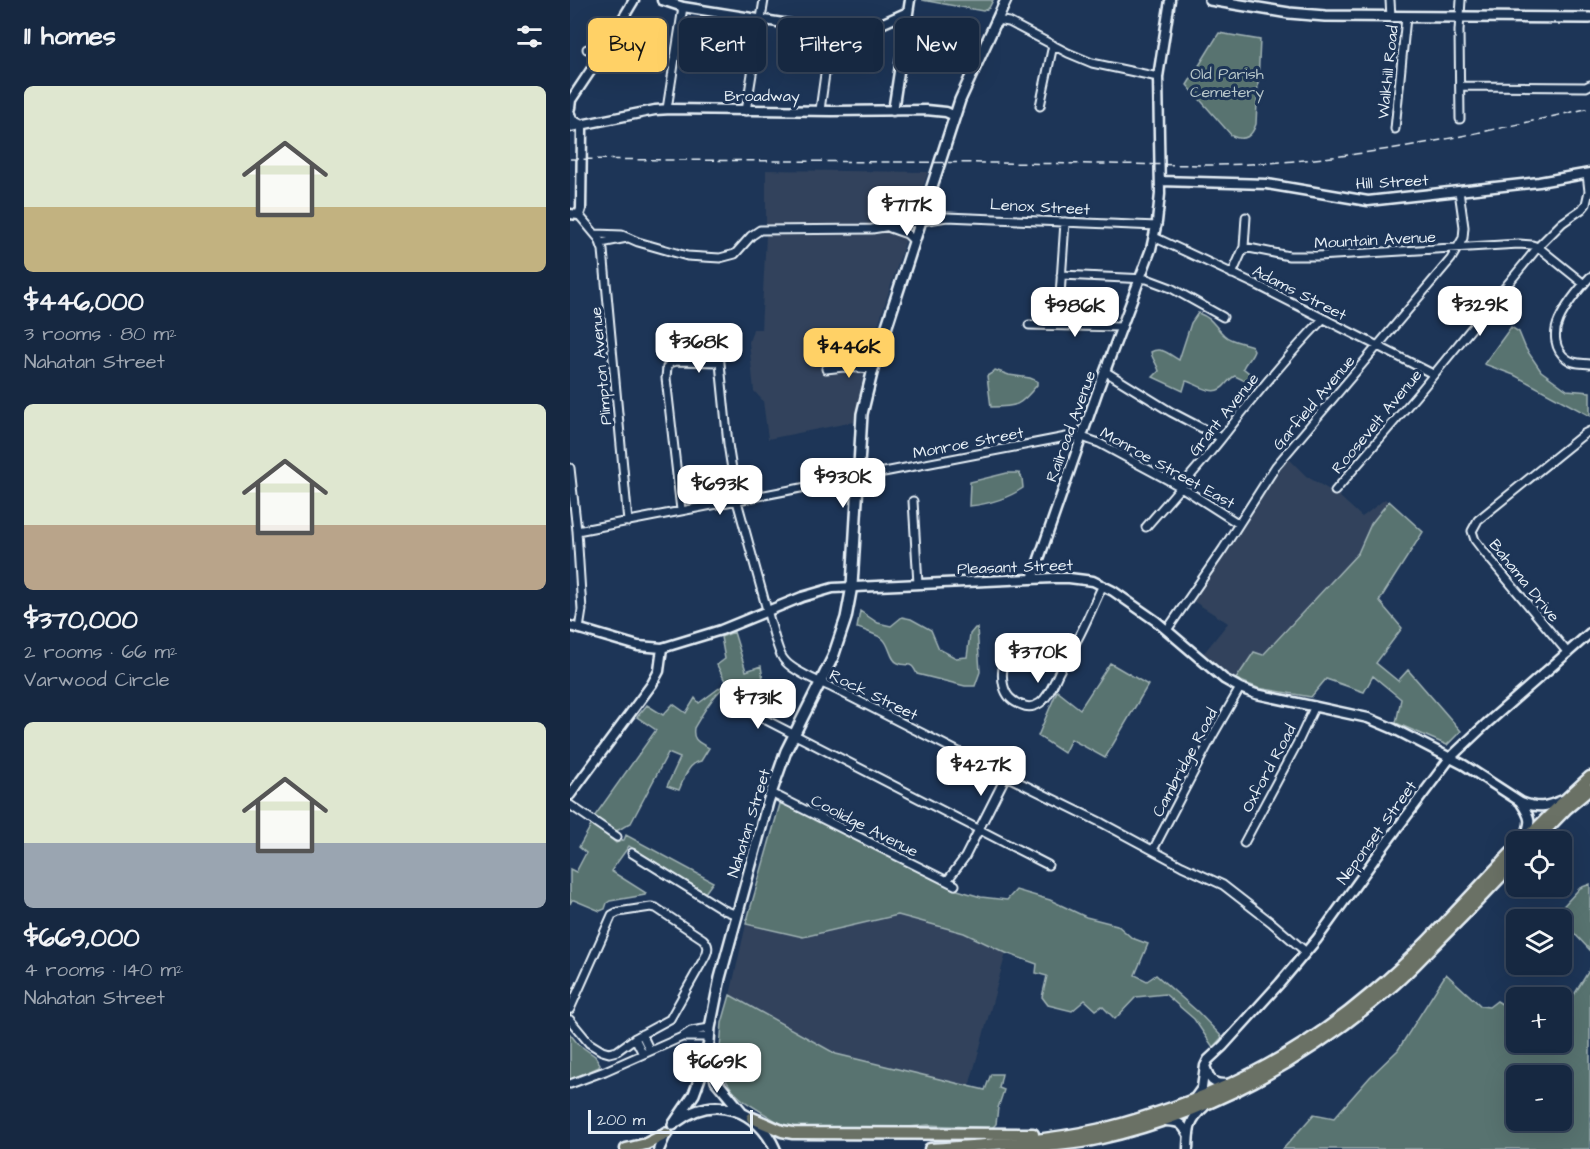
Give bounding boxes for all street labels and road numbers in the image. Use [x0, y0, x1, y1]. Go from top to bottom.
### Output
street label: Walkhill Road [1372, 24, 1404, 120]
street label: Broadway [724, 85, 800, 108]
street label: Hill Street [1355, 169, 1430, 195]
street label: Lenox Street [989, 193, 1091, 221]
street label: Mountain Avenue [1314, 226, 1437, 254]
street label: Adams Street [1249, 260, 1351, 326]
street label: Plimpton Avenue [585, 306, 617, 426]
street label: Garfield Avenue [1268, 350, 1360, 455]
street label: Roosevelt Avenue [1326, 364, 1427, 479]
street label: Railroad Avenue [1041, 367, 1101, 485]
street label: Grant Avenue [1183, 368, 1264, 461]
street label: Monroe Street [911, 421, 1026, 465]
street label: Monroe Street East [1096, 422, 1239, 514]
street label: Bahama Drive [1484, 534, 1565, 627]
street label: Pleasant Street [957, 554, 1074, 580]
street label: Rock Street [826, 664, 922, 726]
street label: Cambridge Road [1147, 704, 1224, 821]
street label: Oxford Road [1236, 721, 1301, 816]
street label: Nahatan Street [722, 766, 776, 880]
street label: Neponset Street [1332, 776, 1422, 889]
street label: Coolidge Avenue [807, 789, 922, 863]

